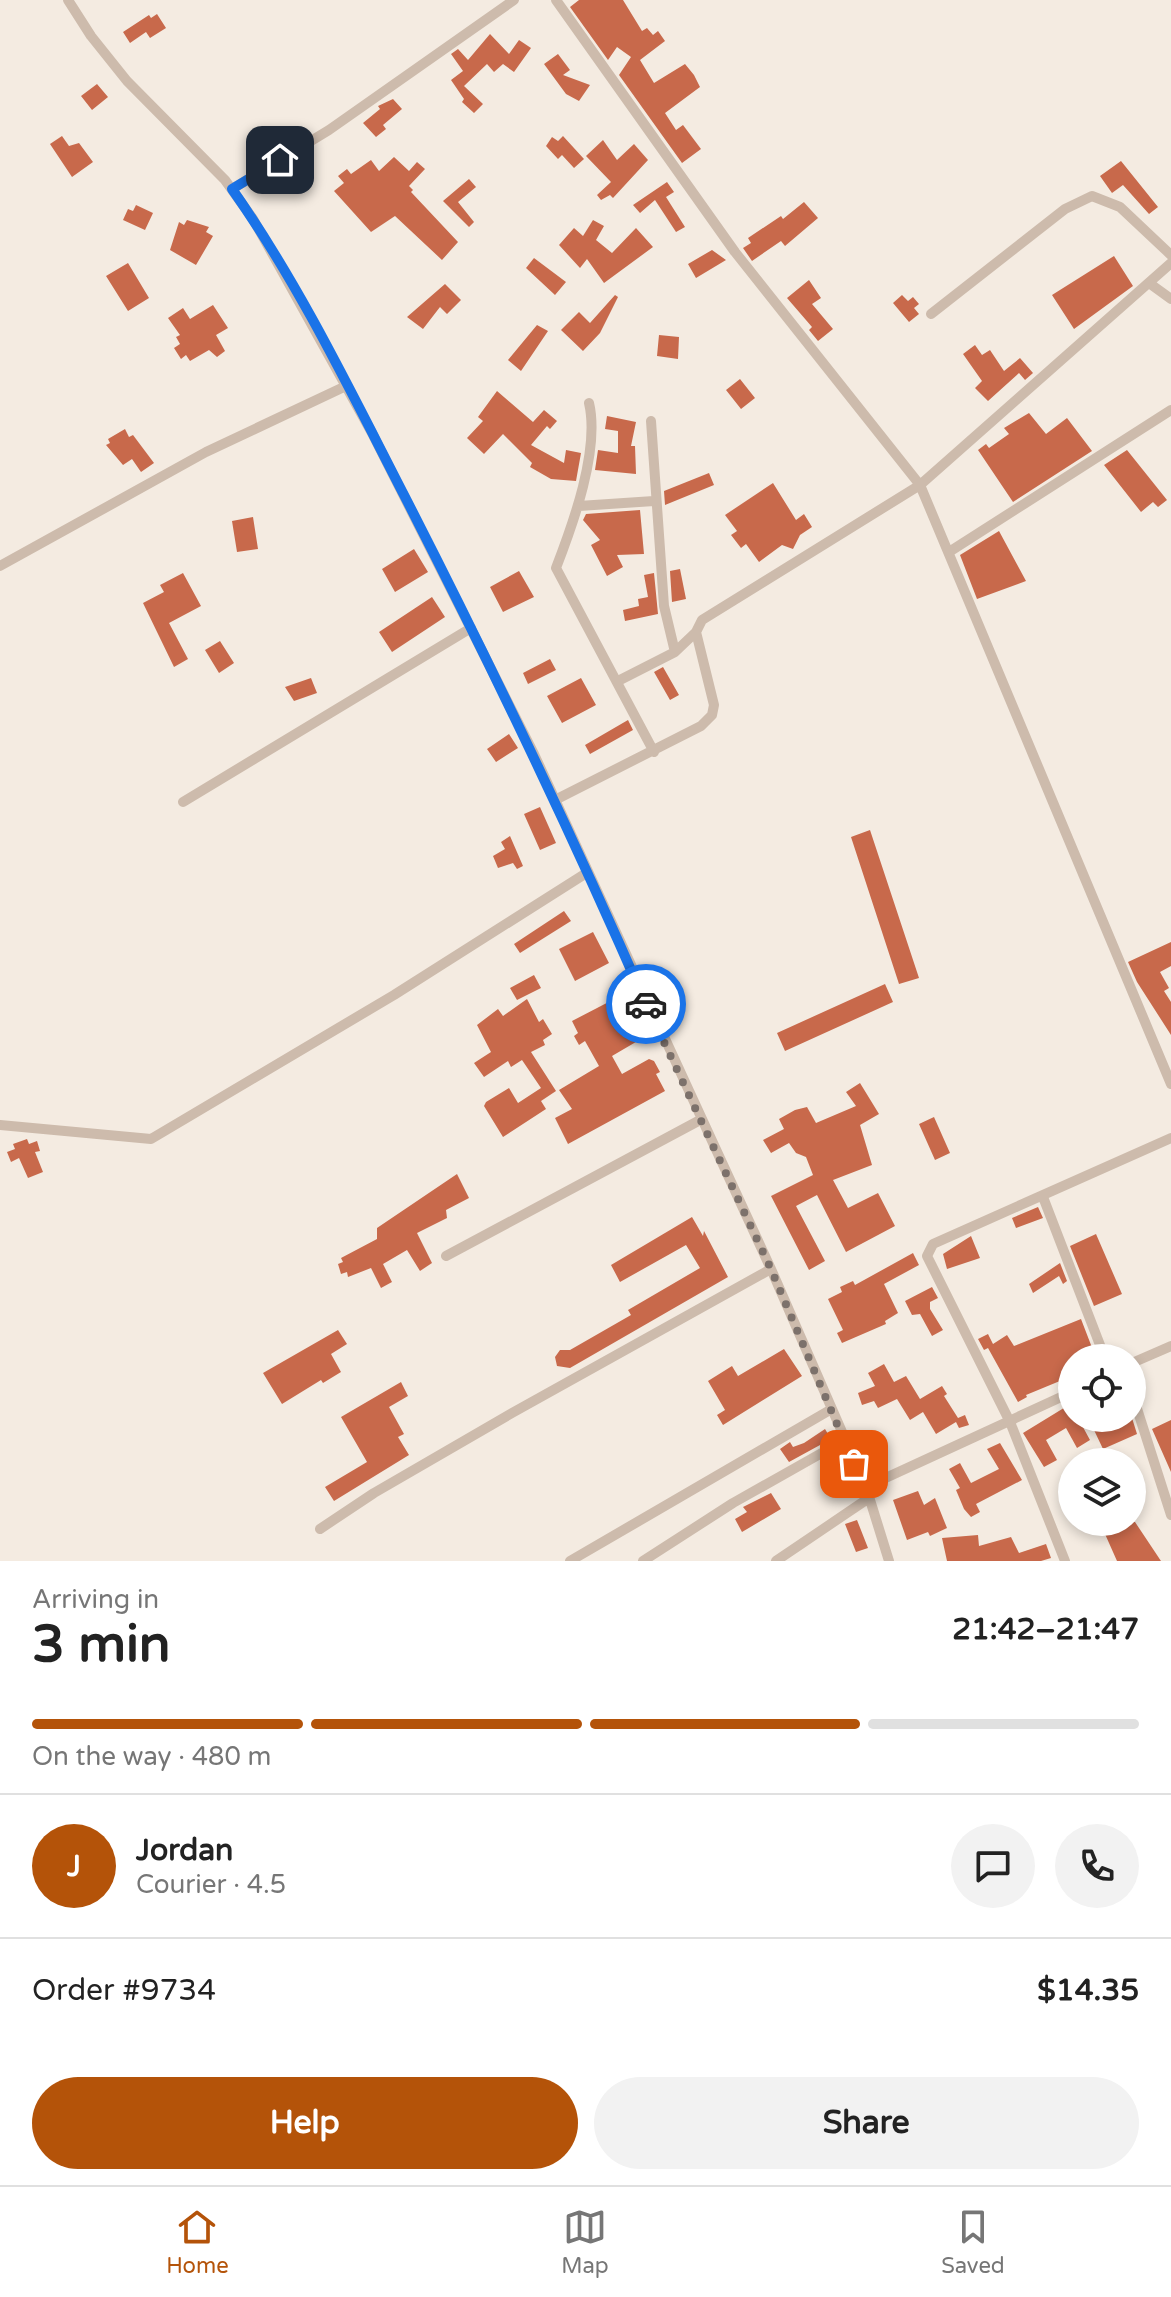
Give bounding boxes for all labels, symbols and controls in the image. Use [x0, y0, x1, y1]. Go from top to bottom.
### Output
pin [246, 126, 314, 194]
icon: home [258, 138, 302, 182]
courier [606, 964, 686, 1044]
icon: car [624, 982, 668, 1026]
map controls [1058, 1344, 1146, 1536]
button: locate [1058, 1344, 1146, 1432]
pin [820, 1430, 888, 1498]
icon: bag [832, 1442, 876, 1486]
button: layers [1058, 1448, 1146, 1536]
text: Arriving in [32, 1584, 159, 1615]
text: 21:42–21:47 [952, 1611, 1139, 1648]
text: 3 min [32, 1613, 171, 1676]
text: On the way · 480 m [32, 1741, 271, 1772]
button: chat [951, 1824, 1035, 1908]
button: phone [1055, 1824, 1139, 1908]
text: Jordan [136, 1832, 233, 1869]
text: J [67, 1848, 81, 1885]
text: Courier · 4.5 [136, 1869, 286, 1900]
text: Order #9734 [32, 1972, 216, 2009]
text: $14.35 [1037, 1972, 1139, 2009]
button: Help [32, 2077, 578, 2169]
button: Share [594, 2077, 1139, 2169]
tab: Home [166, 2205, 229, 2279]
tab: Map [561, 2205, 609, 2279]
tab: Saved [941, 2205, 1005, 2279]

